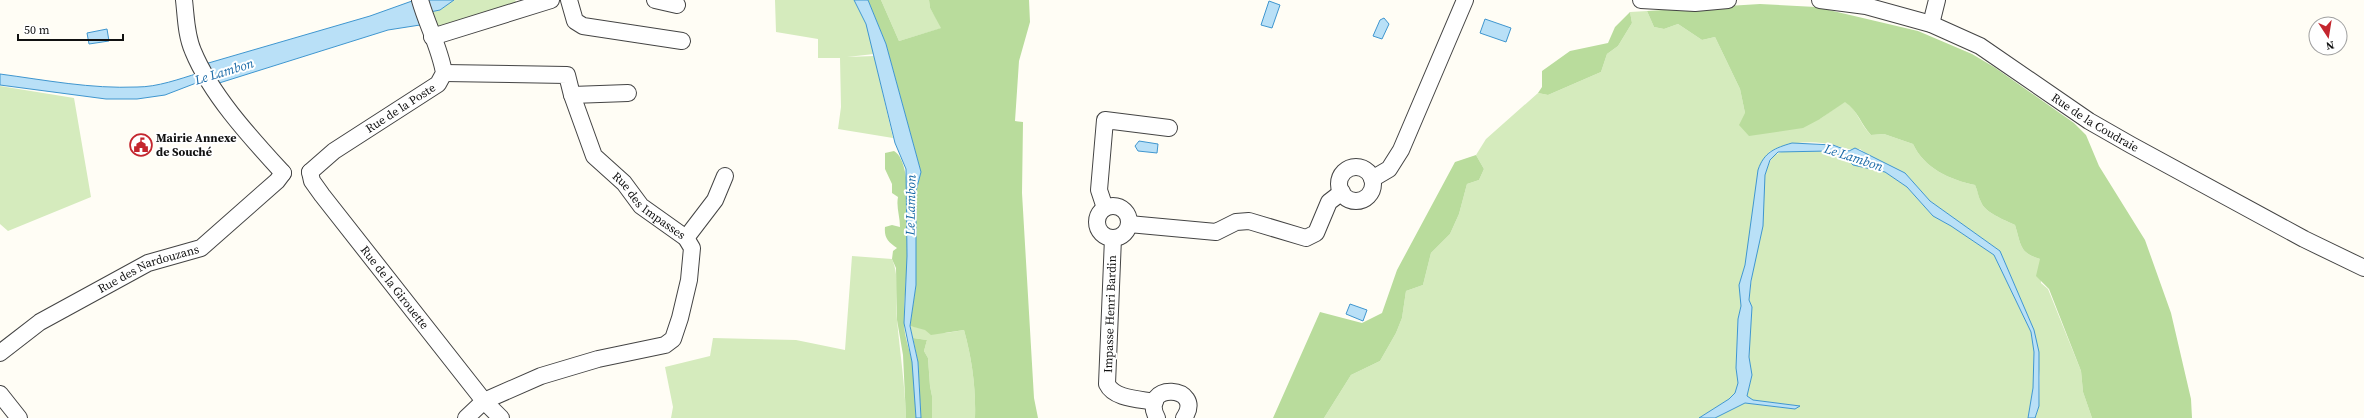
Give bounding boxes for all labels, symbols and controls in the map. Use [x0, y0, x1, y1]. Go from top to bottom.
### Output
scale bar [18, 16, 123, 42]
north arrow [2308, 16, 2348, 56]
text: 50 m [24, 22, 50, 38]
text: N [2324, 37, 2335, 53]
water label: Le Lambon [192, 54, 256, 89]
street label: Rue de la Poste [362, 80, 439, 137]
street label: Rue de la Coudraie [2048, 90, 2142, 156]
place label: Mairie Annexe de Souché [156, 130, 237, 160]
public building icon: Mairie Annexe de Souché [128, 132, 154, 158]
water label: Le Lambon [1821, 140, 1886, 175]
street label: Rue des Impasses [609, 168, 689, 243]
water label: Le Lambon [901, 174, 920, 237]
street label: Rue des Nardouzans [95, 241, 201, 297]
street label: Rue de la Girouette [357, 242, 432, 332]
street label: Impasse Henri Bardin [1100, 255, 1120, 373]

